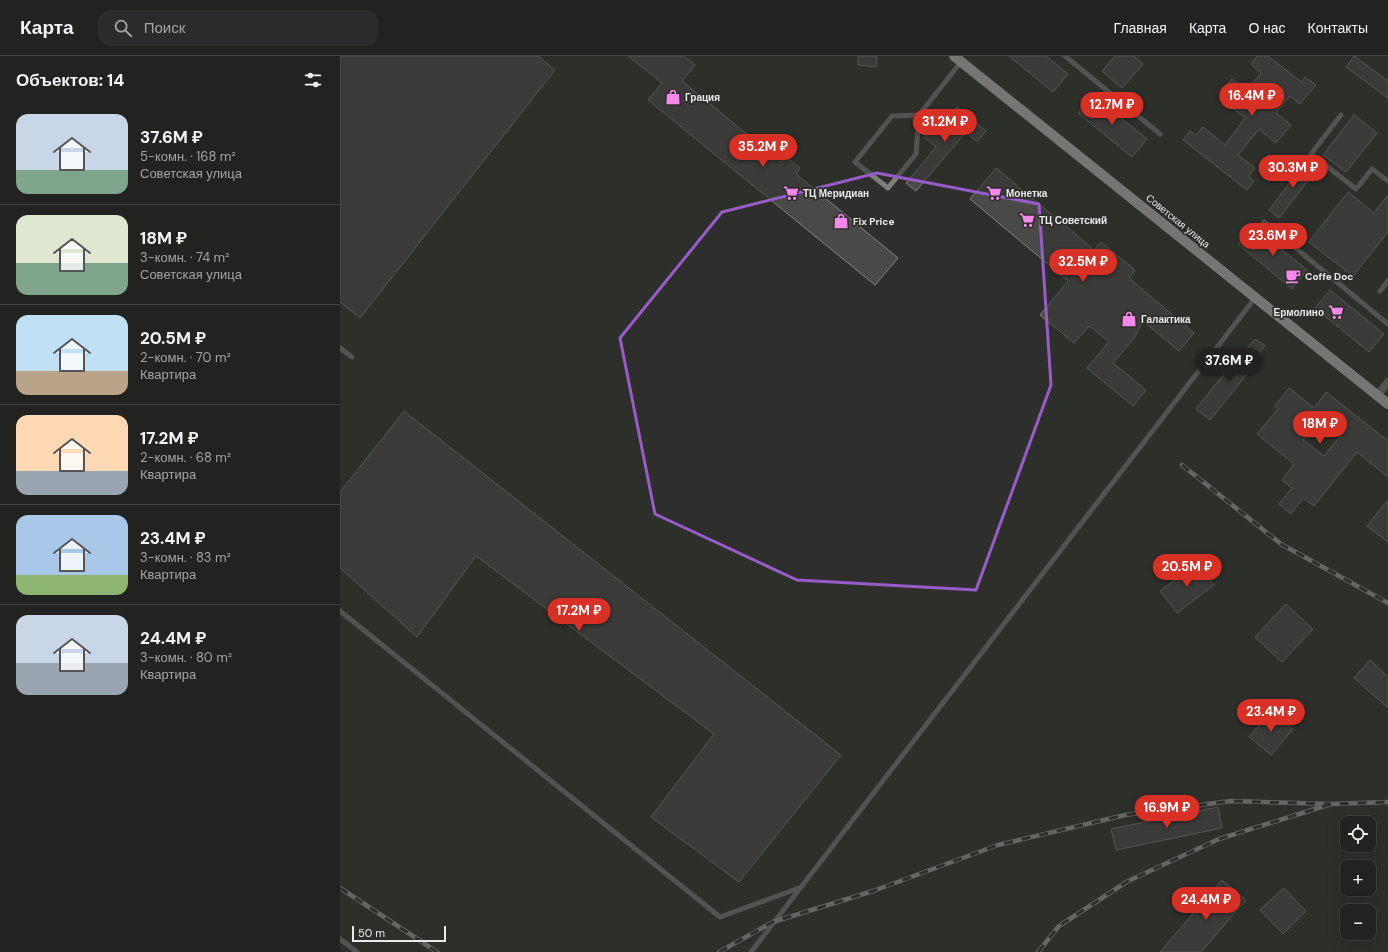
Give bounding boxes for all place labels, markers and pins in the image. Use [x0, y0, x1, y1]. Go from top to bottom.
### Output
pin: 16.4M ₽ [1215, 83, 1289, 117]
shop icon: Грация [664, 88, 682, 106]
place label: Грация [685, 91, 720, 104]
pin: 12.7M ₽ [1075, 92, 1149, 126]
pin: 31.2M ₽ [908, 109, 982, 143]
pin: 35.2M ₽ [726, 134, 800, 168]
pin: 30.3M ₽ [1256, 155, 1330, 189]
supermarket icon: ТЦ Меридиан [782, 184, 800, 202]
supermarket icon: Монетка [985, 184, 1003, 202]
place label: ТЦ Меридиан [803, 187, 869, 200]
place label: Монетка [1006, 187, 1048, 200]
supermarket icon: ТЦ Советский [1018, 211, 1036, 229]
shop icon: Fix Price [832, 212, 850, 230]
place label: ТЦ Советский [1039, 214, 1107, 227]
place label: Fix Price [853, 215, 894, 228]
pin: 23.6M ₽ [1236, 223, 1310, 257]
pin: 32.5M ₽ [1046, 249, 1120, 283]
cafe icon: Coffe Doc [1284, 267, 1302, 285]
place label: Coffe Doc [1305, 270, 1353, 283]
supermarket icon: Ермолино [1327, 303, 1345, 321]
place label: Ермолино [1274, 306, 1324, 319]
shop icon: Галактика [1120, 310, 1138, 328]
place label: Галактика [1141, 313, 1191, 326]
pin: 37.6M ₽ [1192, 348, 1266, 382]
pin: 18M ₽ [1292, 411, 1348, 445]
pin: 20.5M ₽ [1150, 554, 1224, 588]
pin: 17.2M ₽ [542, 598, 616, 632]
pin: 23.4M ₽ [1234, 699, 1308, 733]
pin: 16.9M ₽ [1130, 795, 1204, 829]
pin: 24.4M ₽ [1169, 887, 1243, 921]

